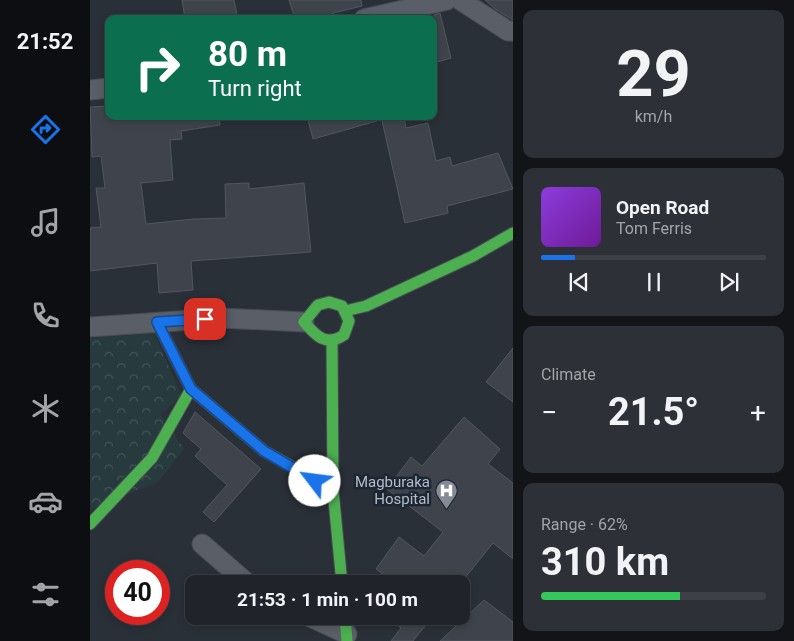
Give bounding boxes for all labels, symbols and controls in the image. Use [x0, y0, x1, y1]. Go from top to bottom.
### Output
text: 21:52 [17, 29, 73, 54]
text: 80 m [208, 34, 287, 75]
icon: right [125, 35, 190, 100]
text: 29 [616, 36, 691, 112]
text: Turn right [208, 76, 302, 101]
text: km/h [635, 107, 672, 126]
icon: directions [28, 112, 63, 147]
text: Open Road [616, 196, 709, 219]
icon: music [28, 205, 63, 240]
text: Tom Ferris [616, 219, 692, 238]
icon: previous [565, 268, 593, 296]
icon: pause [640, 268, 668, 296]
icon: next [715, 268, 743, 296]
icon: phone [28, 298, 63, 333]
pin [184, 298, 226, 340]
icon: arrive [191, 305, 219, 333]
text: Climate [541, 365, 596, 384]
text: 21.5° [608, 390, 699, 434]
icon: climate [28, 391, 63, 426]
text: − [541, 396, 557, 429]
text: + [750, 396, 766, 429]
position arrow [288, 454, 340, 506]
place label: Magburaka Hospital [355, 473, 430, 508]
hospital icon: Magburaka Hospital [434, 479, 458, 510]
icon: car [28, 484, 63, 519]
text: Range · 62% [541, 515, 628, 534]
text: 310 km [541, 540, 669, 584]
speed limit sign: 40 [105, 560, 170, 625]
icon: filters [28, 577, 63, 612]
text: 21:53 · 1 min · 100 m [237, 588, 418, 611]

